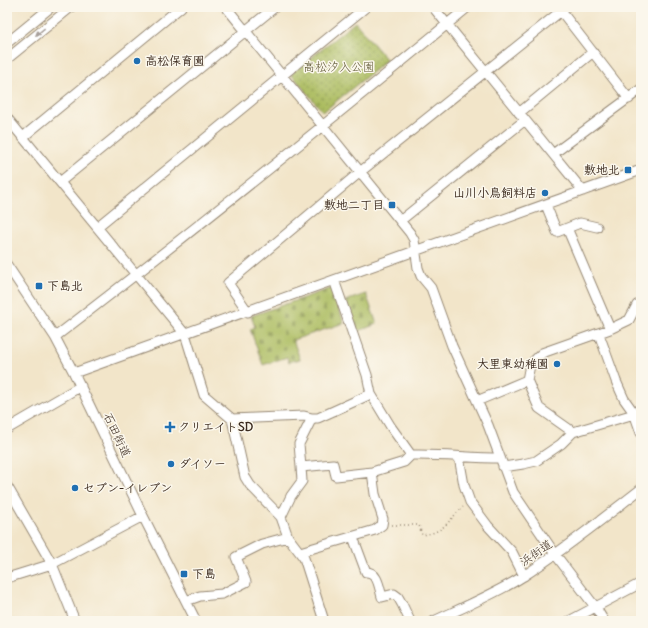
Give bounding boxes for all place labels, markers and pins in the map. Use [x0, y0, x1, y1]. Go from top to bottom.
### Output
place label: 高松保育園 [145, 53, 205, 68]
marker: 高松保育園 [132, 56, 142, 66]
place label: 敷地北 [584, 162, 620, 177]
marker: 敷地北 [623, 165, 633, 175]
place label: 山川小鳥飼料店 [453, 185, 537, 200]
marker: 山川小鳥飼料店 [540, 188, 550, 198]
place label: 敷地二丁目 [324, 197, 384, 212]
marker: 敷地二丁目 [387, 200, 397, 210]
place label: 下島北 [47, 278, 83, 293]
marker: 下島北 [34, 281, 44, 291]
place label: 大里東幼稚園 [477, 356, 549, 371]
marker: 大里東幼稚園 [552, 359, 562, 369]
place label: クリエイトSD [178, 419, 254, 434]
marker: クリエイトSD [165, 422, 175, 432]
place label: ダイソー [179, 456, 226, 471]
marker: ダイソー [166, 459, 176, 469]
place label: セブン-イレブン [83, 480, 172, 495]
marker: セブン-イレブン [70, 483, 80, 493]
place label: 下島 [192, 566, 216, 581]
marker: 下島 [179, 569, 189, 579]

